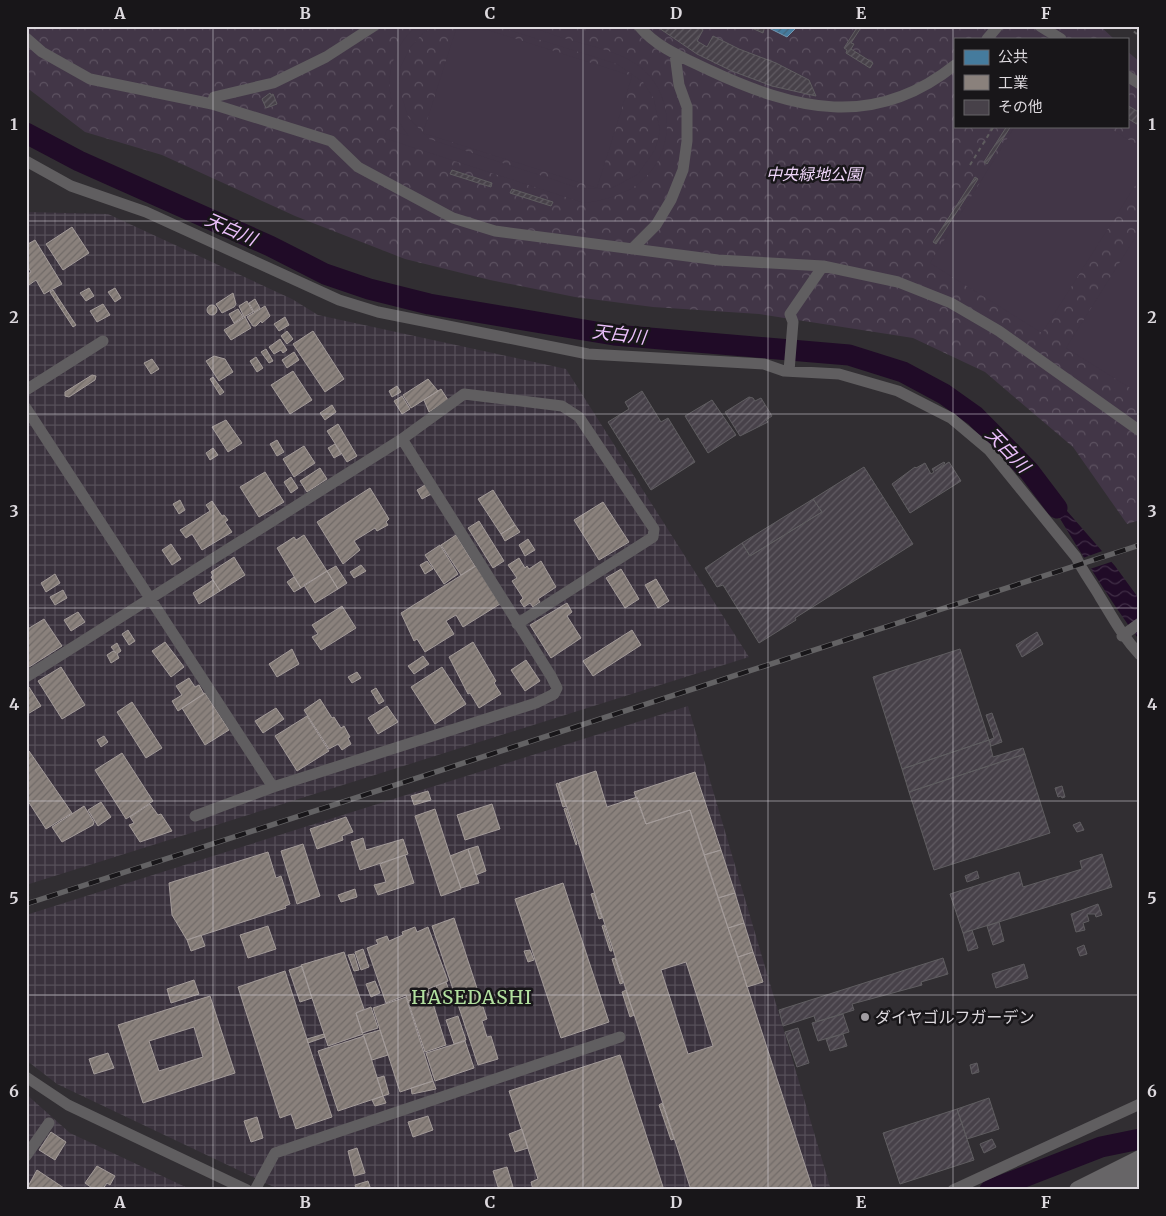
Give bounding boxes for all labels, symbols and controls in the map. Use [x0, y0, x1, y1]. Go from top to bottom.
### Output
text: A [113, 3, 126, 23]
text: B [299, 3, 311, 23]
text: C [485, 3, 495, 23]
text: D [670, 3, 682, 23]
text: E [856, 3, 867, 23]
text: F [1041, 3, 1051, 23]
legend [954, 38, 1128, 128]
text: 公共 [998, 47, 1028, 66]
text: 工業 [998, 73, 1028, 92]
text: その他 [998, 97, 1043, 116]
text: 1 [10, 114, 18, 134]
text: 1 [1148, 114, 1156, 134]
park label: 中央緑地公園 [766, 164, 864, 184]
water label: 天白川 [202, 208, 262, 251]
text: 2 [9, 307, 19, 327]
text: 2 [1147, 307, 1157, 327]
water label: 天白川 [591, 319, 649, 349]
water label: 天白川 [981, 423, 1036, 479]
text: 3 [9, 501, 19, 521]
text: 3 [1147, 501, 1157, 521]
text: 4 [9, 694, 19, 714]
text: 4 [1147, 694, 1157, 714]
text: 5 [9, 888, 19, 908]
text: 5 [1147, 888, 1157, 908]
district label: HASEDASHI [411, 985, 533, 1009]
place label: ダイヤゴルフガーデン [875, 1007, 1035, 1027]
marker: ダイヤゴルフガーデン [859, 1011, 871, 1023]
text: 6 [9, 1081, 19, 1101]
text: 6 [1147, 1081, 1157, 1101]
text: A [113, 1192, 126, 1212]
text: B [299, 1192, 311, 1212]
text: C [485, 1192, 495, 1212]
text: D [670, 1192, 682, 1212]
text: E [856, 1192, 867, 1212]
text: F [1041, 1192, 1051, 1212]

